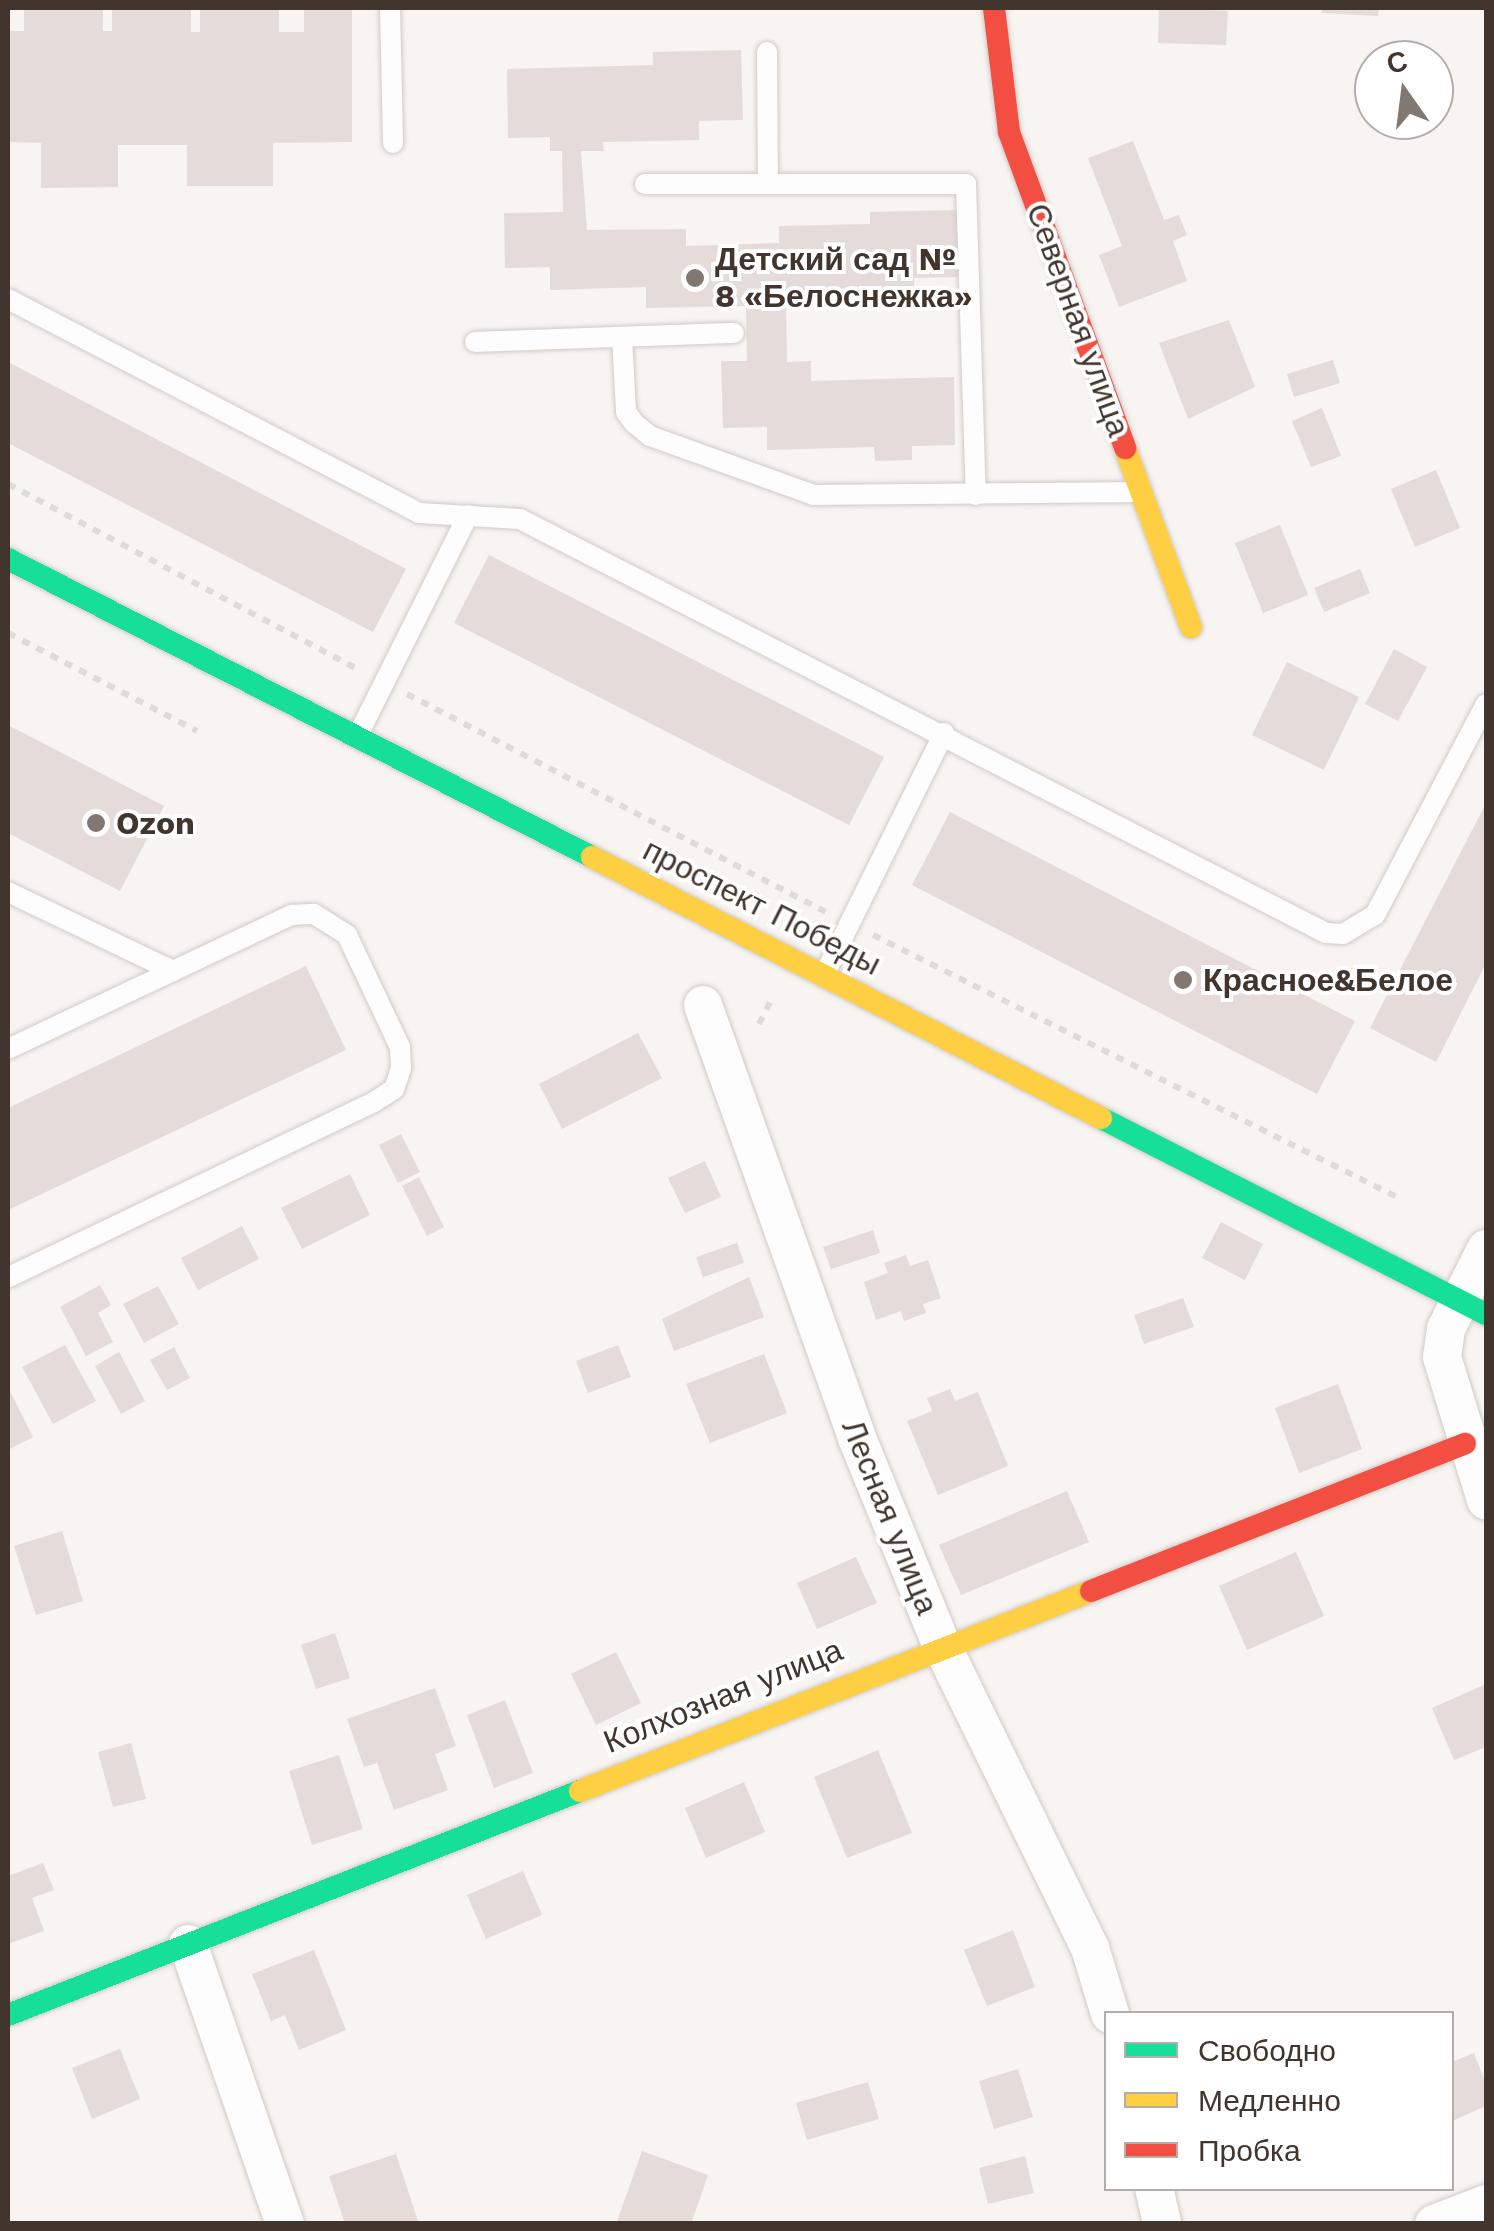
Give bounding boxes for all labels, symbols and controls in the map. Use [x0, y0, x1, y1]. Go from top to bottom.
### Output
north arrow [1354, 40, 1454, 140]
text: С [1383, 44, 1411, 81]
street label: Северная улица [1018, 198, 1138, 442]
place label: Детский сад № 8 «Белоснежка» [715, 241, 972, 316]
marker: Детский сад № 8 «Белоснежка» [684, 267, 706, 289]
place label: Ozon [116, 804, 195, 842]
marker: Ozon [85, 812, 107, 834]
street label: проспект Победы [637, 831, 887, 983]
place label: Красное&Белое [1203, 961, 1453, 999]
marker: Красное&Белое [1172, 969, 1194, 991]
street label: Лесная улица [834, 1414, 946, 1620]
street label: Колхозная улица [598, 1631, 848, 1761]
legend [1104, 2011, 1454, 2191]
text: Свободно [1198, 2033, 1336, 2068]
text: Медленно [1198, 2083, 1341, 2118]
text: Пробка [1198, 2133, 1301, 2168]

